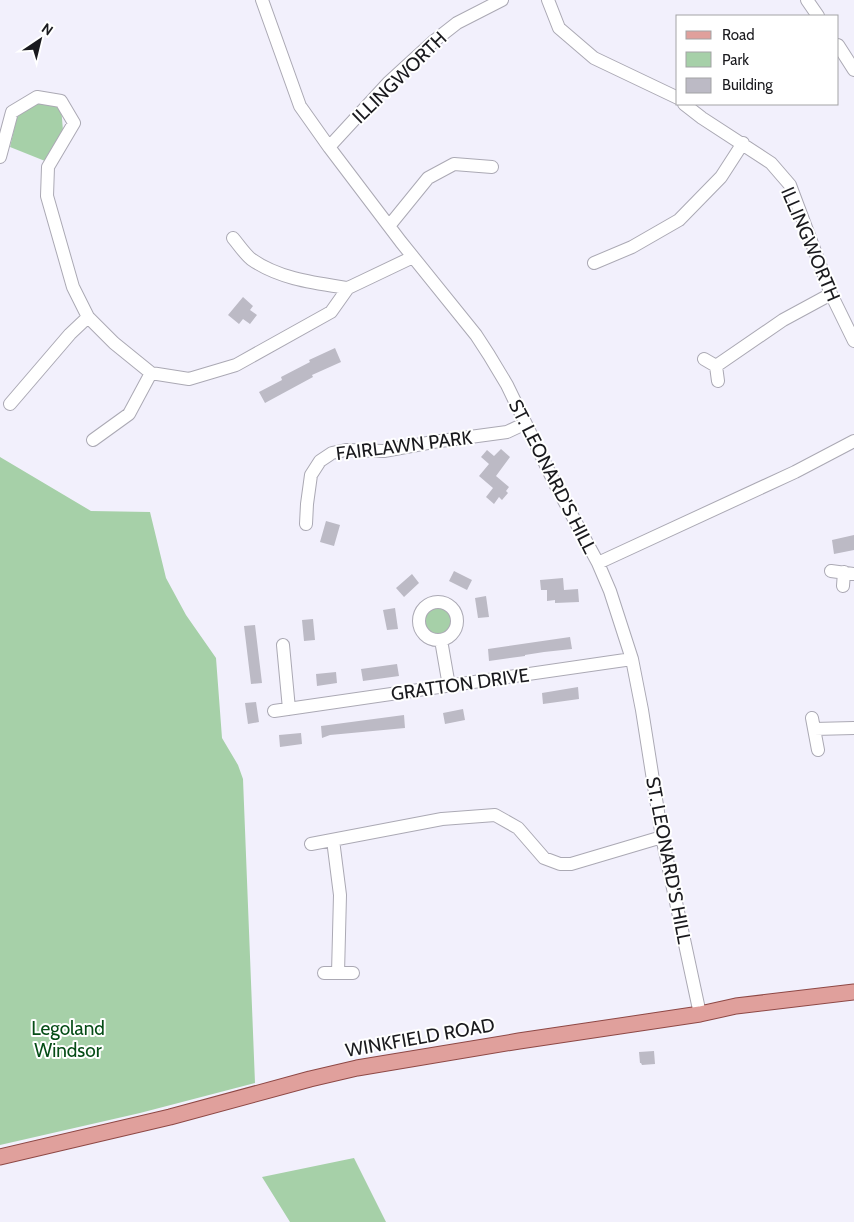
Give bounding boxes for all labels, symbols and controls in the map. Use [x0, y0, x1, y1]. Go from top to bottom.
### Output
north arrow [15, 15, 65, 65]
legend [676, 15, 839, 105]
text: N [38, 19, 57, 40]
text: Road [722, 26, 755, 44]
street label: ILLINGWORTH [347, 27, 451, 128]
text: Park [722, 51, 749, 69]
text: Building [722, 76, 773, 94]
street label: ILLINGWORTH [776, 184, 845, 305]
street label: ST. LEONARD'S HILL [504, 396, 601, 557]
street label: FAIRLAWN PARK [335, 426, 474, 465]
street label: GRATTON DRIVE [390, 663, 531, 706]
street label: ST. LEONARD'S HILL [641, 775, 696, 946]
street label: WINKFIELD ROAD [344, 1013, 497, 1062]
park label: Legoland Windsor [31, 1017, 105, 1062]

